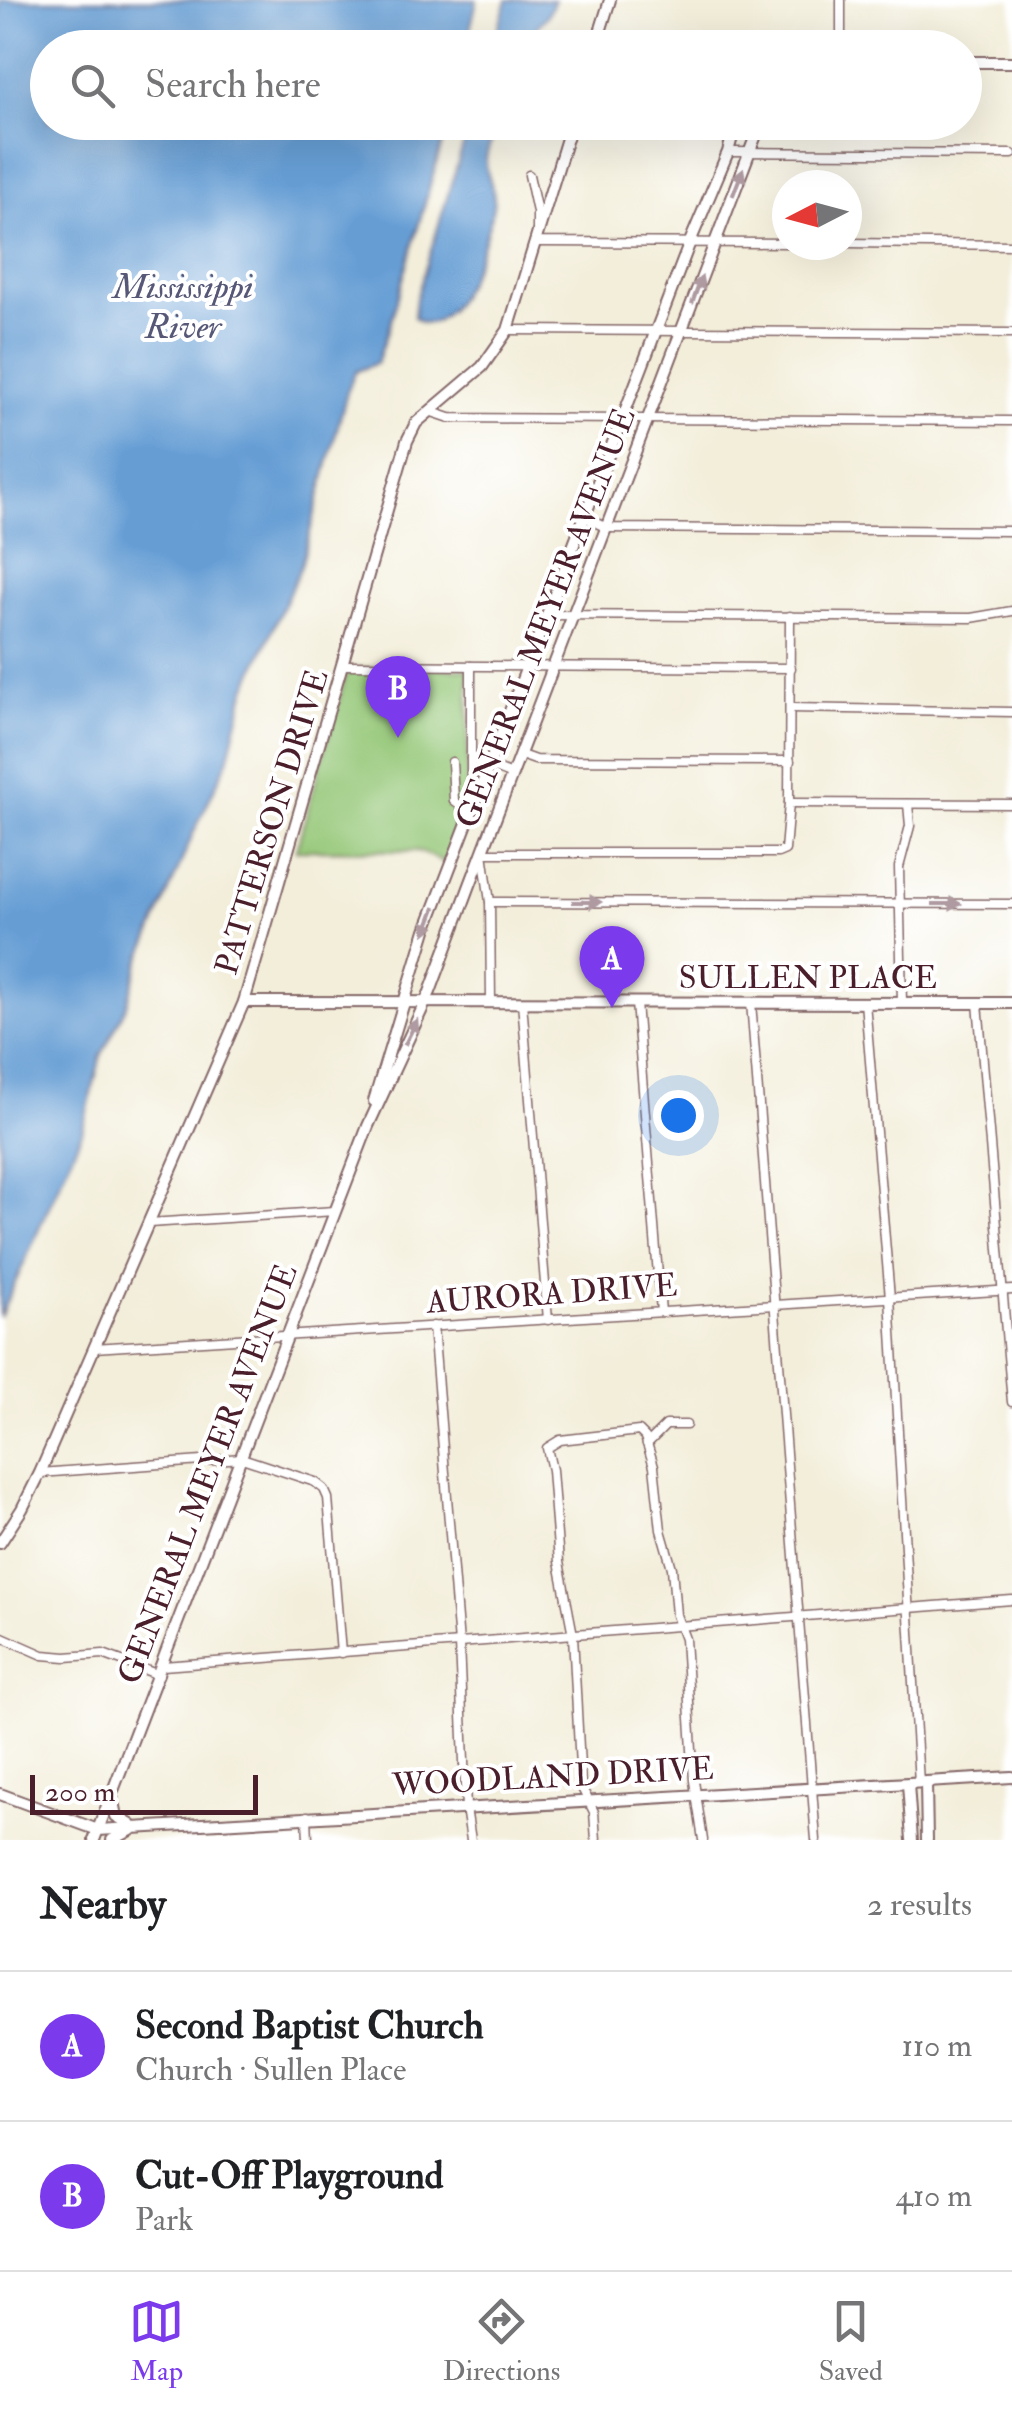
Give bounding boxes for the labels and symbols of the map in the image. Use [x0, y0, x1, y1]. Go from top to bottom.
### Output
one-way arrow [730, 167, 746, 197]
north arrow [772, 170, 862, 260]
water label: Mississippi River [111, 265, 253, 349]
one-way arrow [690, 275, 705, 305]
street label: GENERAL MEYER AVENUE [447, 402, 645, 834]
pin: B [366, 656, 430, 738]
street label: PATTERSON DRIVE [207, 665, 337, 979]
one-way arrow [572, 894, 604, 910]
one-way arrow [932, 896, 964, 912]
one-way arrow [422, 907, 438, 937]
pin: A [580, 926, 644, 1008]
street label: SULLEN PLACE [679, 958, 937, 998]
one-way arrow [403, 1018, 420, 1047]
your location [653, 1090, 704, 1141]
street label: GENERAL MEYER AVENUE [109, 1258, 307, 1690]
street label: AURORA DRIVE [424, 1265, 679, 1323]
street label: WOODLAND DRIVE [390, 1749, 715, 1805]
scale bar [30, 1770, 258, 1814]

